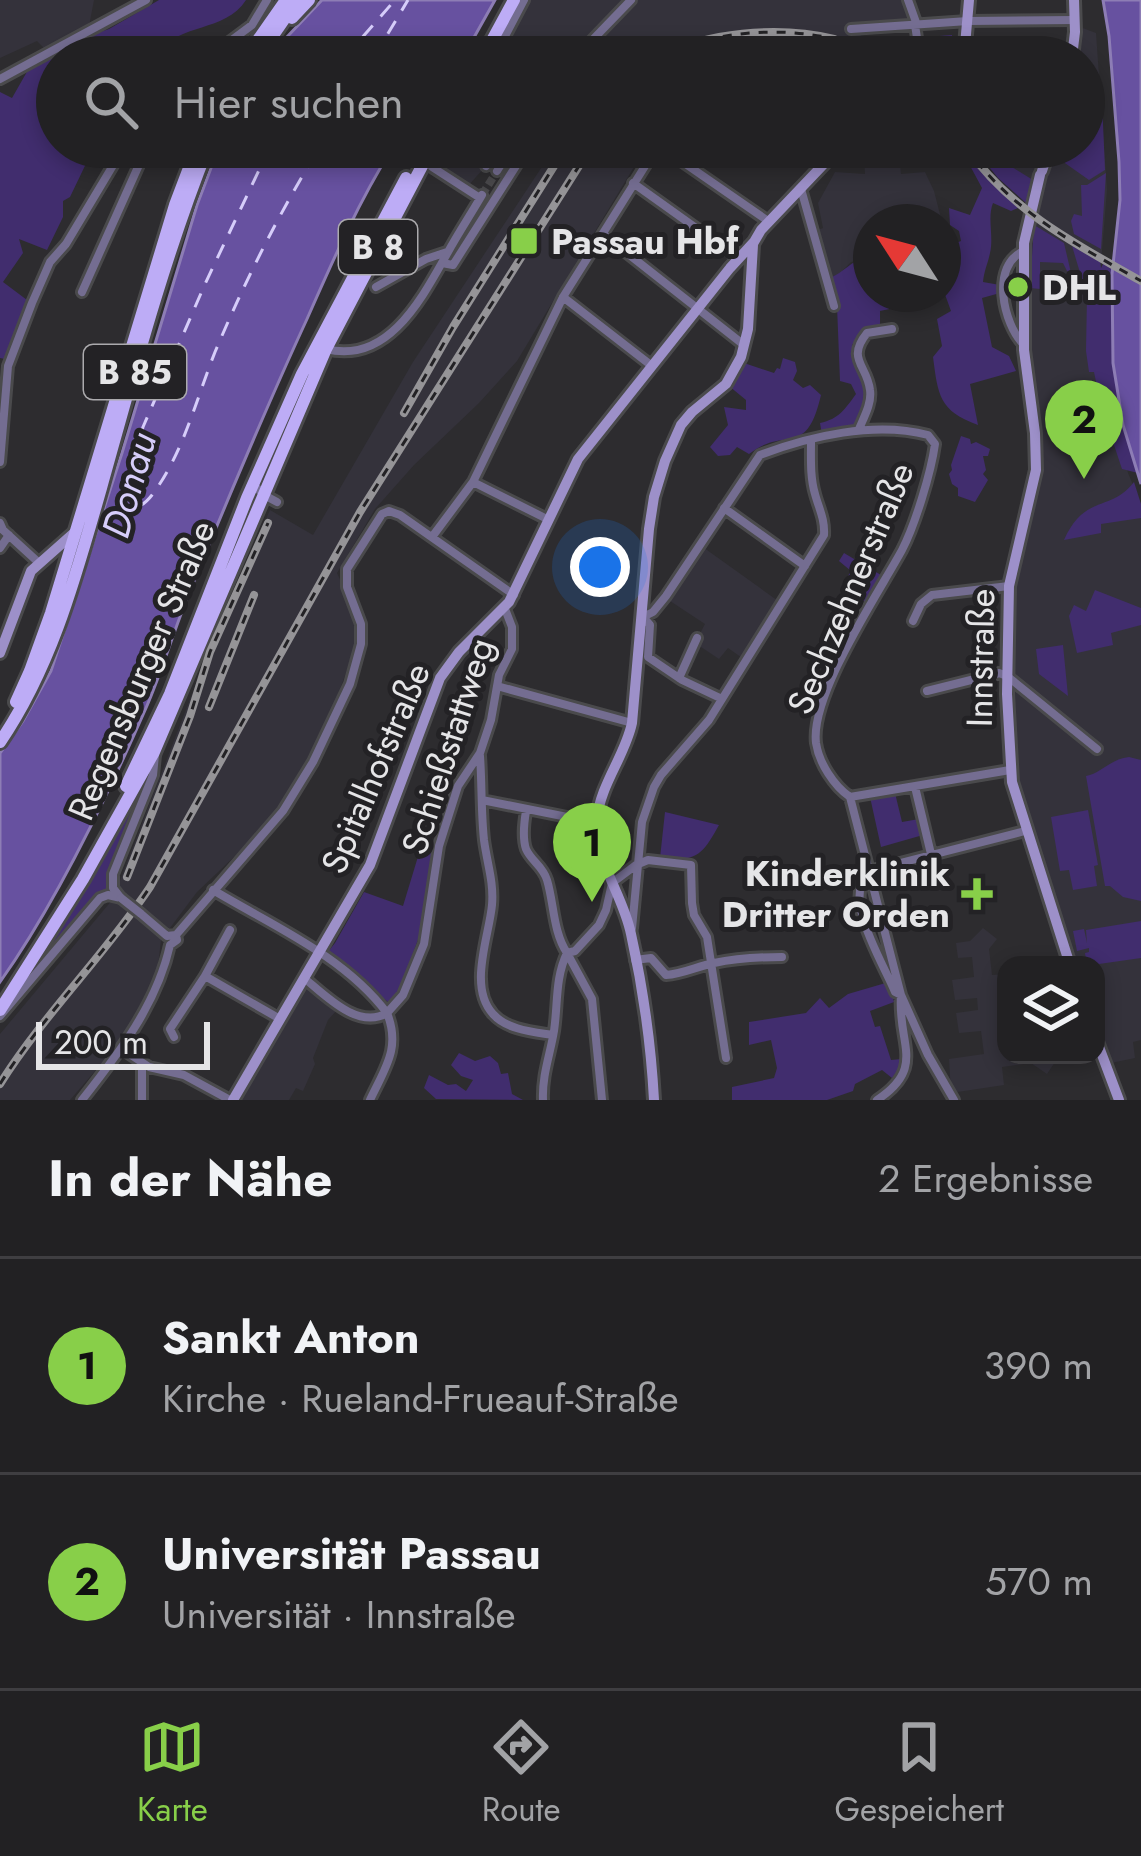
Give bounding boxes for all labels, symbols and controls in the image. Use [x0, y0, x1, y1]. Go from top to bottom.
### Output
search box [36, 36, 1105, 168]
icon: search [78, 69, 144, 135]
text: Hier suchen [174, 70, 404, 135]
north arrow [853, 204, 961, 312]
place label: Passau Hbf [551, 215, 740, 267]
road number: B 8 [339, 220, 417, 274]
marker: Passau Hbf [508, 225, 540, 257]
place label: DHL [1042, 261, 1116, 313]
marker: DHL [1005, 274, 1031, 300]
road number: B 85 [84, 345, 186, 399]
pin: 2 [1045, 380, 1123, 479]
water label: Donau [87, 425, 171, 545]
street label: Sechzehnerstraße [773, 454, 927, 722]
street label: Regensburger Straße [54, 512, 228, 828]
your location [570, 537, 630, 597]
street label: Innstraße [953, 588, 1007, 728]
street label: Schießstattweg [388, 631, 506, 861]
street label: Spitalhofstraße [307, 655, 443, 881]
pin: 1 [553, 803, 631, 902]
place label: Kinderklinik Dritter Orden [722, 847, 950, 940]
marker: Kinderklinik Dritter Orden [961, 878, 993, 910]
map controls [997, 956, 1105, 1064]
button: layers [997, 956, 1105, 1064]
scale bar [36, 1016, 210, 1069]
text: 200 m [54, 1019, 148, 1066]
text: In der Nähe [48, 1141, 332, 1215]
text: 2 Ergebnisse [878, 1150, 1093, 1207]
text: Sankt Anton [162, 1305, 420, 1370]
text: 1 [77, 1337, 97, 1394]
text: 390 m [984, 1337, 1093, 1394]
text: Kirche · Rueland-Frueauf-Straße [162, 1370, 679, 1427]
text: Universität Passau [162, 1521, 541, 1586]
text: 2 [74, 1553, 100, 1610]
text: 570 m [985, 1553, 1093, 1610]
text: Universität · Innstraße [162, 1586, 516, 1643]
tab: Karte [137, 1714, 208, 1833]
tab: Route [482, 1714, 560, 1833]
tab: Gespeichert [834, 1714, 1004, 1833]

